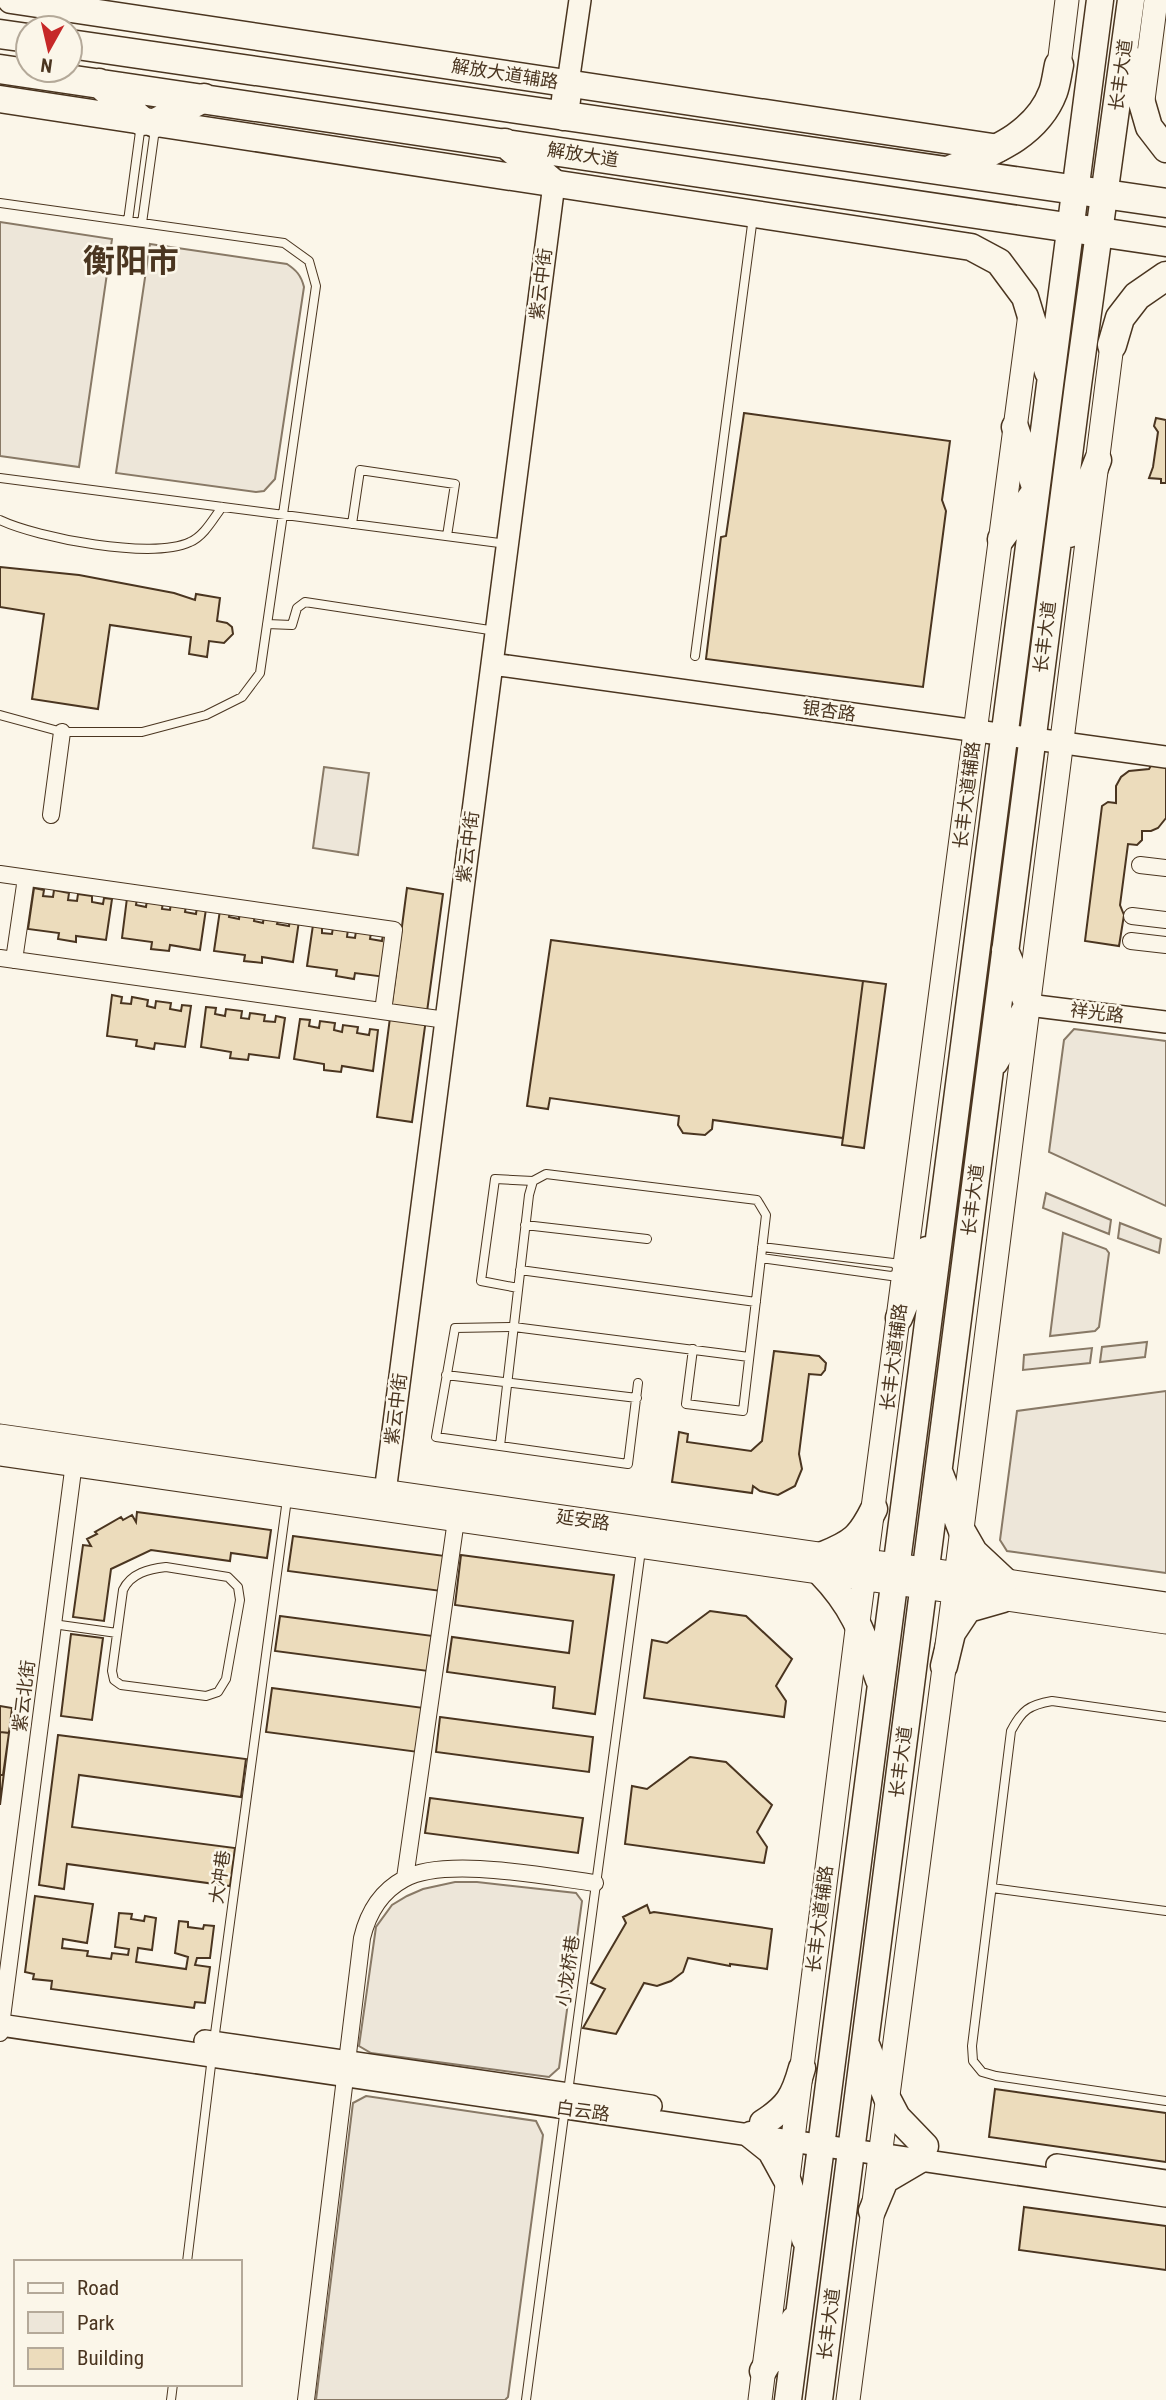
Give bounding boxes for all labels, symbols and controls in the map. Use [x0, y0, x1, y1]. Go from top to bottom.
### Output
north arrow [14, 14, 84, 84]
street label: 长丰大道 [1105, 38, 1136, 112]
text: N [39, 53, 54, 78]
street label: 解放大道辅路 [450, 55, 560, 92]
street label: 解放大道 [546, 139, 620, 171]
district label: 衡阳市 [83, 242, 179, 280]
street label: 紫云中街 [526, 247, 555, 321]
street label: 长丰大道 [1030, 600, 1059, 674]
street label: 银杏路 [801, 696, 857, 725]
street label: 长丰大道辅路 [950, 740, 984, 850]
street label: 紫云中街 [453, 810, 482, 884]
street label: 祥光路 [1069, 999, 1125, 1026]
street label: 长丰大道 [958, 1163, 987, 1237]
street label: 长丰大道辅路 [877, 1302, 911, 1412]
street label: 紫云中街 [381, 1372, 410, 1446]
street label: 延安路 [555, 1505, 611, 1534]
street label: 紫云北街 [9, 1659, 38, 1733]
street label: 长丰大道 [886, 1725, 915, 1799]
street label: 大冲巷 [205, 1849, 234, 1905]
street label: 长丰大道辅路 [803, 1864, 837, 1974]
street label: 小龙桥巷 [552, 1934, 583, 2008]
street label: 白云路 [555, 2096, 611, 2125]
legend [14, 2260, 242, 2386]
text: Road [77, 2276, 119, 2300]
street label: 长丰大道 [814, 2287, 843, 2361]
text: Park [77, 2311, 115, 2335]
text: Building [77, 2346, 144, 2370]

